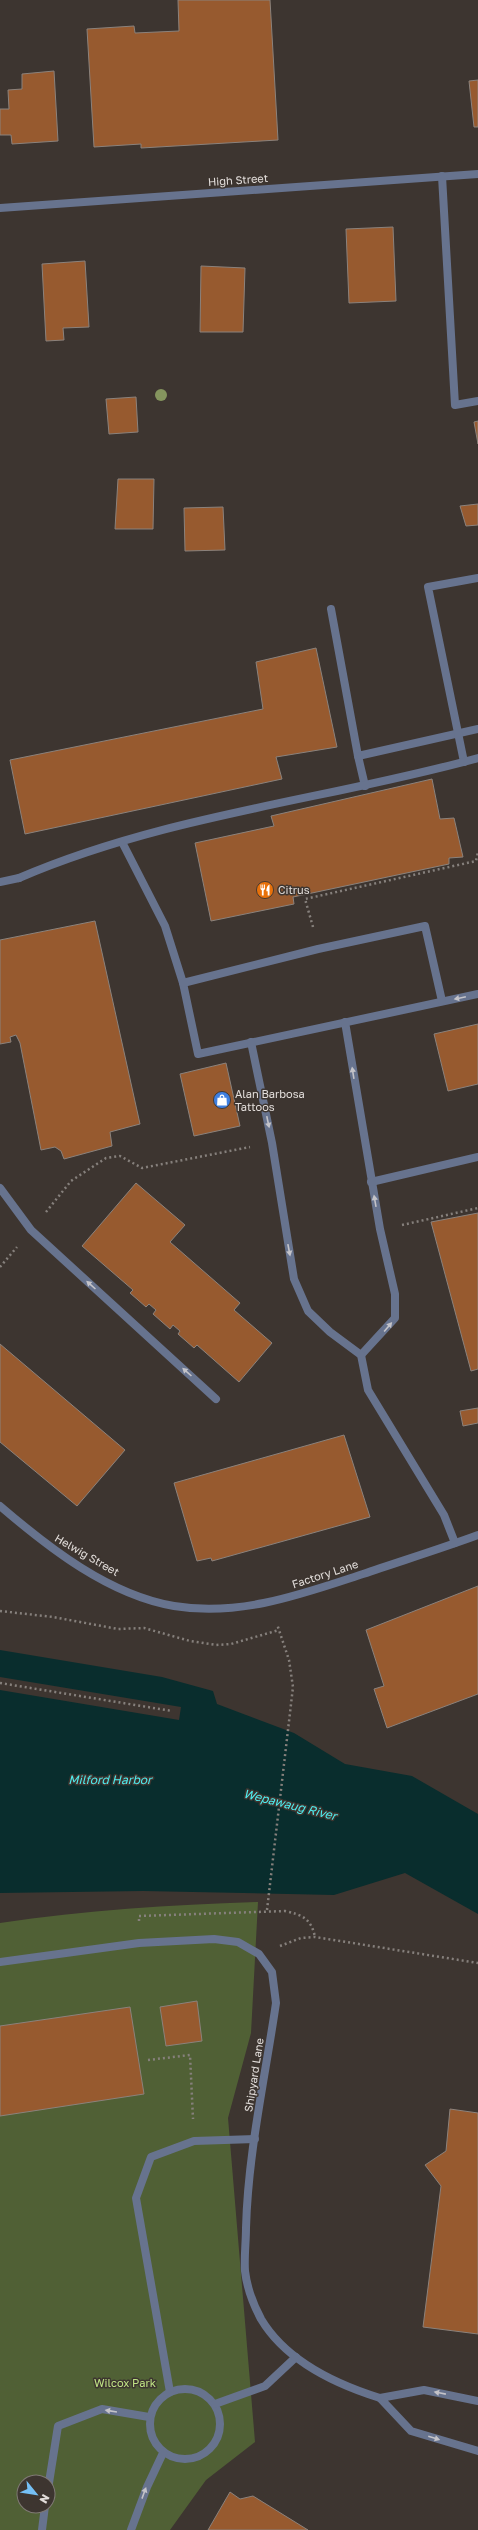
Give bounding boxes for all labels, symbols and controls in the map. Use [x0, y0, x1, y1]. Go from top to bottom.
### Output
street label: High Street [208, 171, 268, 188]
restaurant icon: Citrus [255, 880, 275, 900]
place label: Citrus [278, 883, 310, 896]
one-way arrow [454, 995, 466, 1001]
one-way arrow [350, 1067, 356, 1079]
place label: Alan Barbosa Tattoos [235, 1087, 305, 1113]
shop icon: Alan Barbosa Tattoos [212, 1090, 232, 1110]
one-way arrow [265, 1115, 271, 1128]
one-way arrow [372, 1195, 378, 1208]
one-way arrow [286, 1244, 292, 1256]
one-way arrow [86, 1281, 95, 1290]
one-way arrow [383, 1321, 392, 1332]
one-way arrow [182, 1368, 192, 1377]
street label: Helwig Street [53, 1531, 122, 1578]
street label: Factory Lane [290, 1557, 360, 1590]
water label: Milford Harbor [68, 1772, 154, 1787]
water label: Wepawaug River [242, 1786, 340, 1824]
street label: Shipyard Lane [241, 2037, 266, 2113]
park label: Wilcox Park [94, 2376, 156, 2389]
one-way arrow [434, 2390, 446, 2396]
one-way arrow [105, 2408, 117, 2414]
one-way arrow [428, 2435, 440, 2441]
north arrow [16, 2474, 56, 2514]
one-way arrow [142, 2487, 148, 2499]
text: N [37, 2492, 53, 2506]

